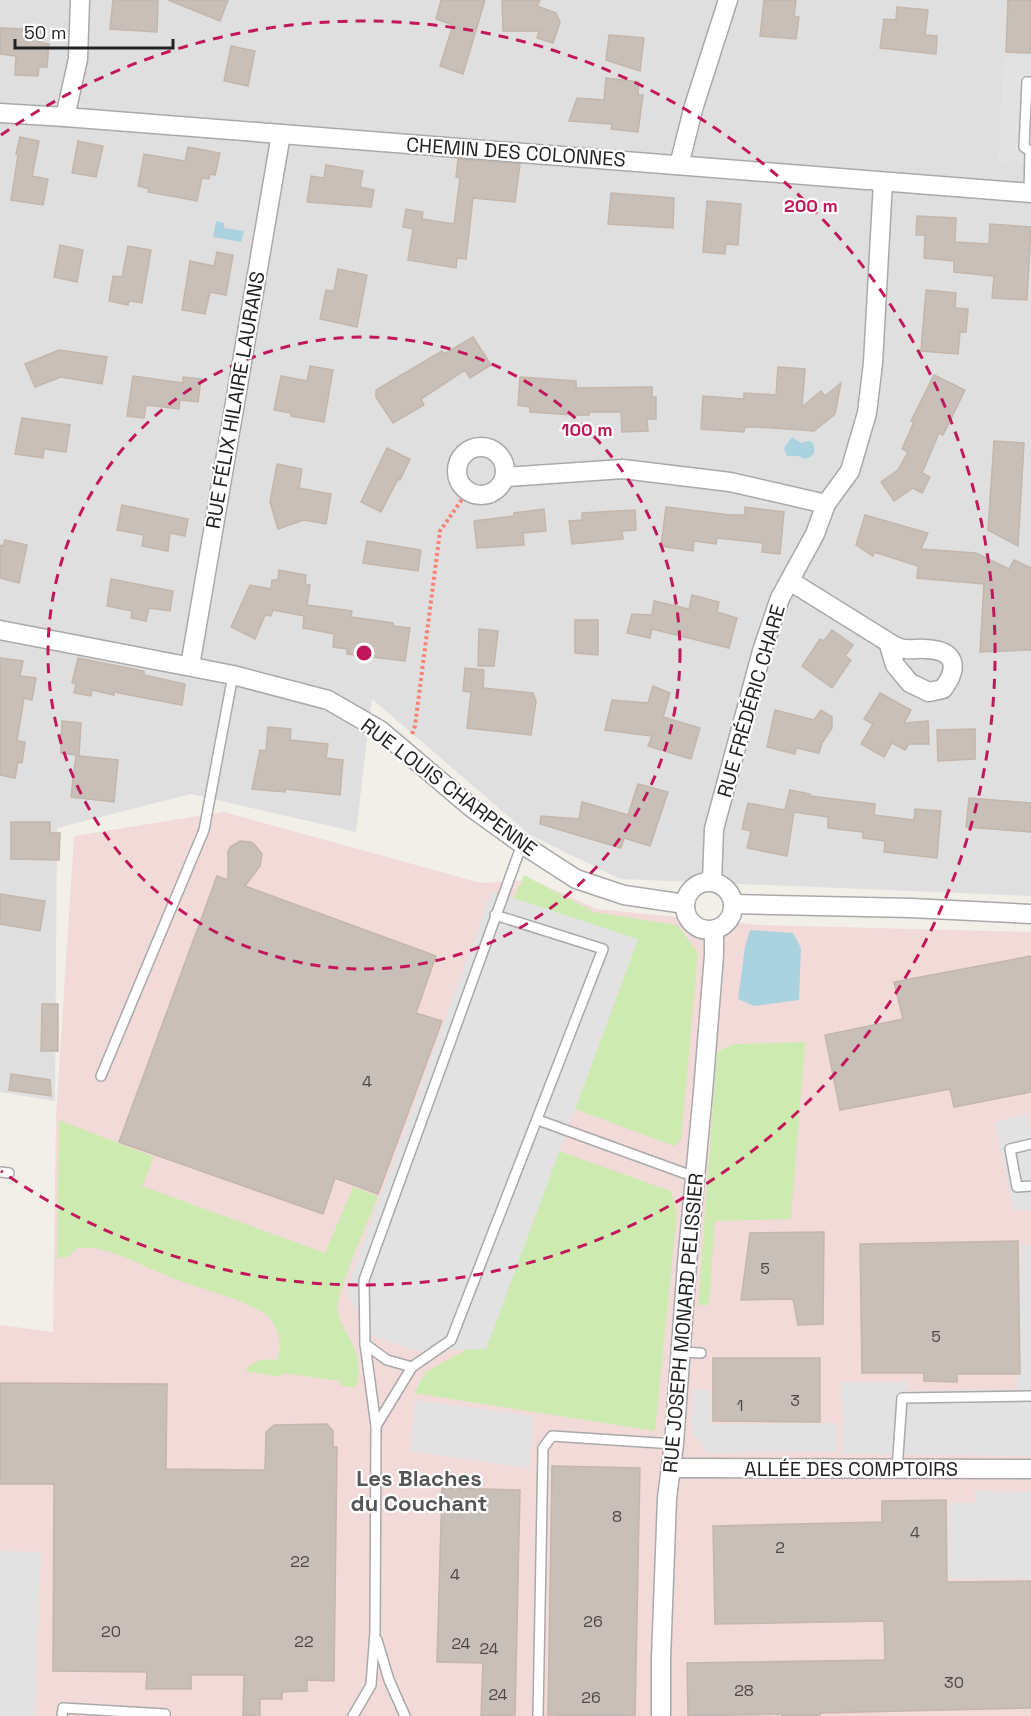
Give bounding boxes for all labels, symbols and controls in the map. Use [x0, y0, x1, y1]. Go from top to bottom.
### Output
scale bar [15, 12, 172, 50]
text: 50 m [24, 21, 66, 44]
street label: CHEMIN DES COLONNES [405, 131, 627, 173]
text: 200 m [784, 194, 838, 217]
street label: RUE FÉLIX HILAIRE LAURANS [200, 269, 270, 531]
text: 100 m [561, 418, 613, 441]
street label: RUE FRÉDÉRIC CHARE [711, 602, 791, 800]
centre of rings [354, 643, 374, 663]
street label: RUE LOUIS CHARPENNE [356, 712, 542, 862]
house number: 4 [362, 1071, 372, 1092]
street label: RUE JOSEPH MONARD PELISSIER [657, 1172, 709, 1474]
house number: 5 [760, 1258, 770, 1279]
house number: 5 [931, 1326, 941, 1347]
house number: 3 [790, 1390, 800, 1411]
house number: 1 [737, 1395, 743, 1416]
street label: ALLÉE DES COMPTOIRS [744, 1456, 958, 1482]
district label: Les Blaches du Couchant [351, 1464, 487, 1517]
house number: 8 [612, 1506, 622, 1527]
house number: 4 [910, 1522, 920, 1543]
house number: 2 [775, 1537, 785, 1558]
house number: 22 [290, 1551, 310, 1572]
house number: 4 [450, 1564, 460, 1585]
house number: 26 [583, 1611, 603, 1632]
house number: 20 [101, 1621, 121, 1642]
house number: 22 [294, 1631, 314, 1652]
house number: 24 [451, 1633, 471, 1654]
house number: 24 [479, 1638, 499, 1659]
house number: 30 [944, 1672, 964, 1693]
house number: 28 [734, 1680, 754, 1701]
house number: 24 [488, 1684, 508, 1705]
house number: 26 [581, 1687, 601, 1708]

